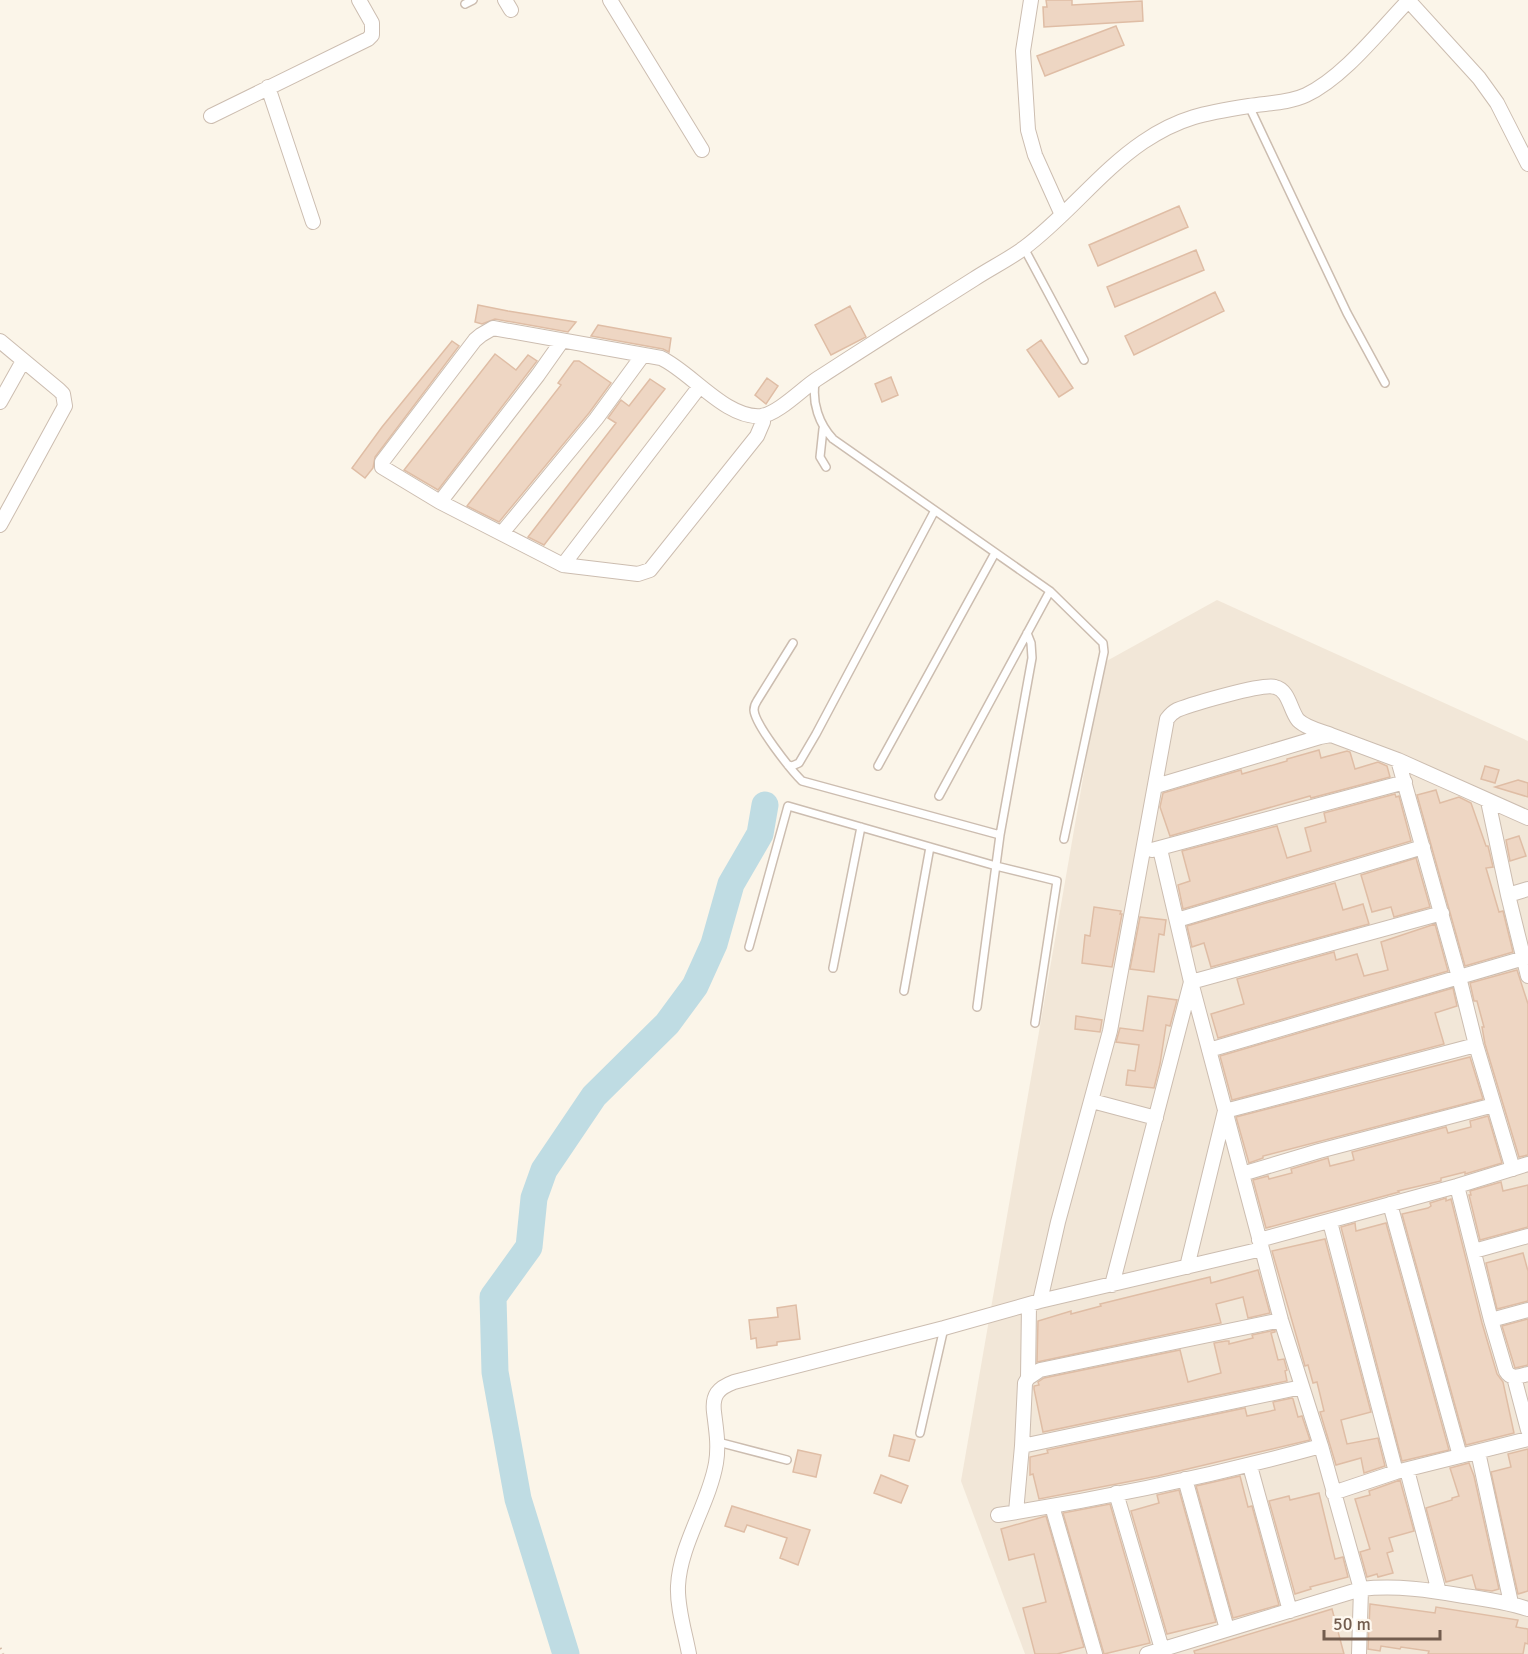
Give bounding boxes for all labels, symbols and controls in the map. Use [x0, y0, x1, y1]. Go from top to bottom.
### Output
scale bar [1324, 1603, 1440, 1641]
text: 50 m [1333, 1613, 1371, 1635]

